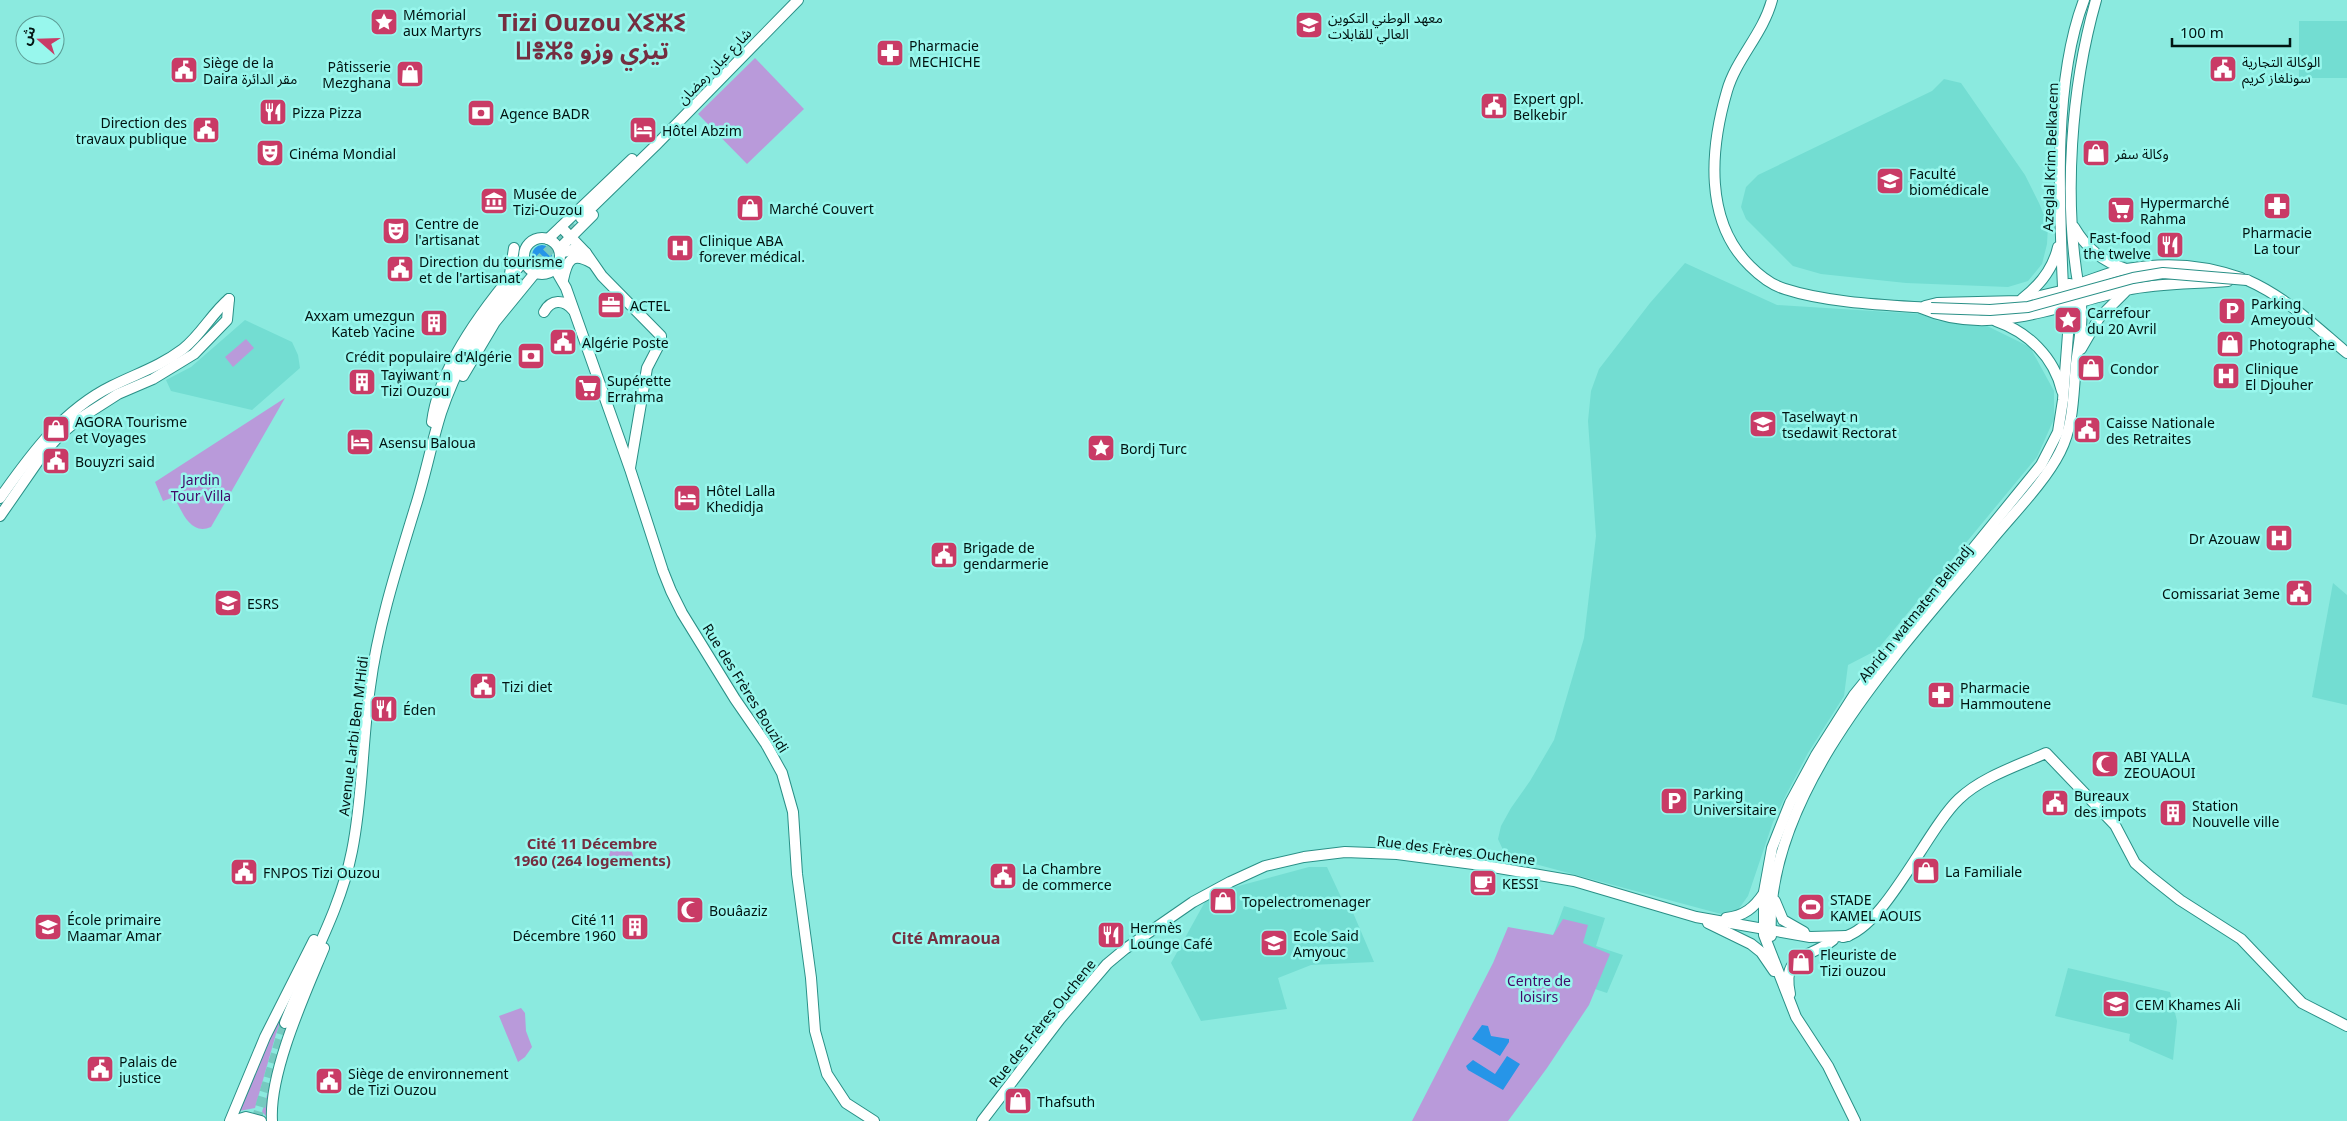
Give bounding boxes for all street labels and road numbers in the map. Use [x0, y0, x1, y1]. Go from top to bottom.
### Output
street label: شارع عبان رمضان [673, 24, 757, 110]
street label: Azeglal Krim Belkacem [2038, 82, 2062, 232]
street label: Abrid n watmaten Belhadj [1854, 541, 1976, 685]
street label: Rue des Frères Bouzidi [699, 620, 793, 756]
street label: Avenue Larbi Ben M'Hidi [334, 655, 372, 817]
street label: Rue des Frères Ouchene [1376, 831, 1536, 869]
street label: Rue des Frères Ouchene [984, 955, 1100, 1091]

